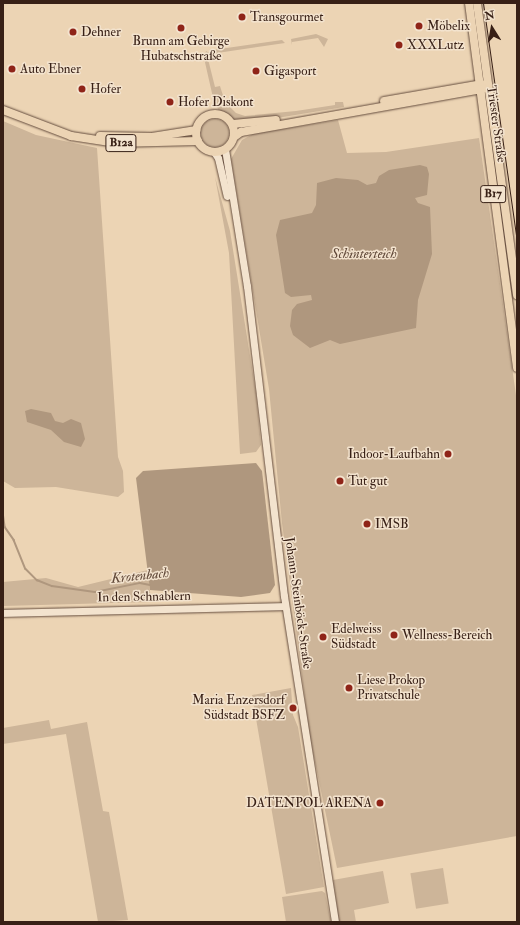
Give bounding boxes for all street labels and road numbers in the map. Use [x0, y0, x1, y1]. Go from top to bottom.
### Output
street label: Triester Straße [483, 84, 509, 164]
road number: B12a [105, 133, 137, 153]
road number: B17 [480, 184, 506, 204]
street label: Johann-Steinböck-Straße [281, 536, 315, 670]
street label: In den Schnablern [97, 588, 191, 606]

